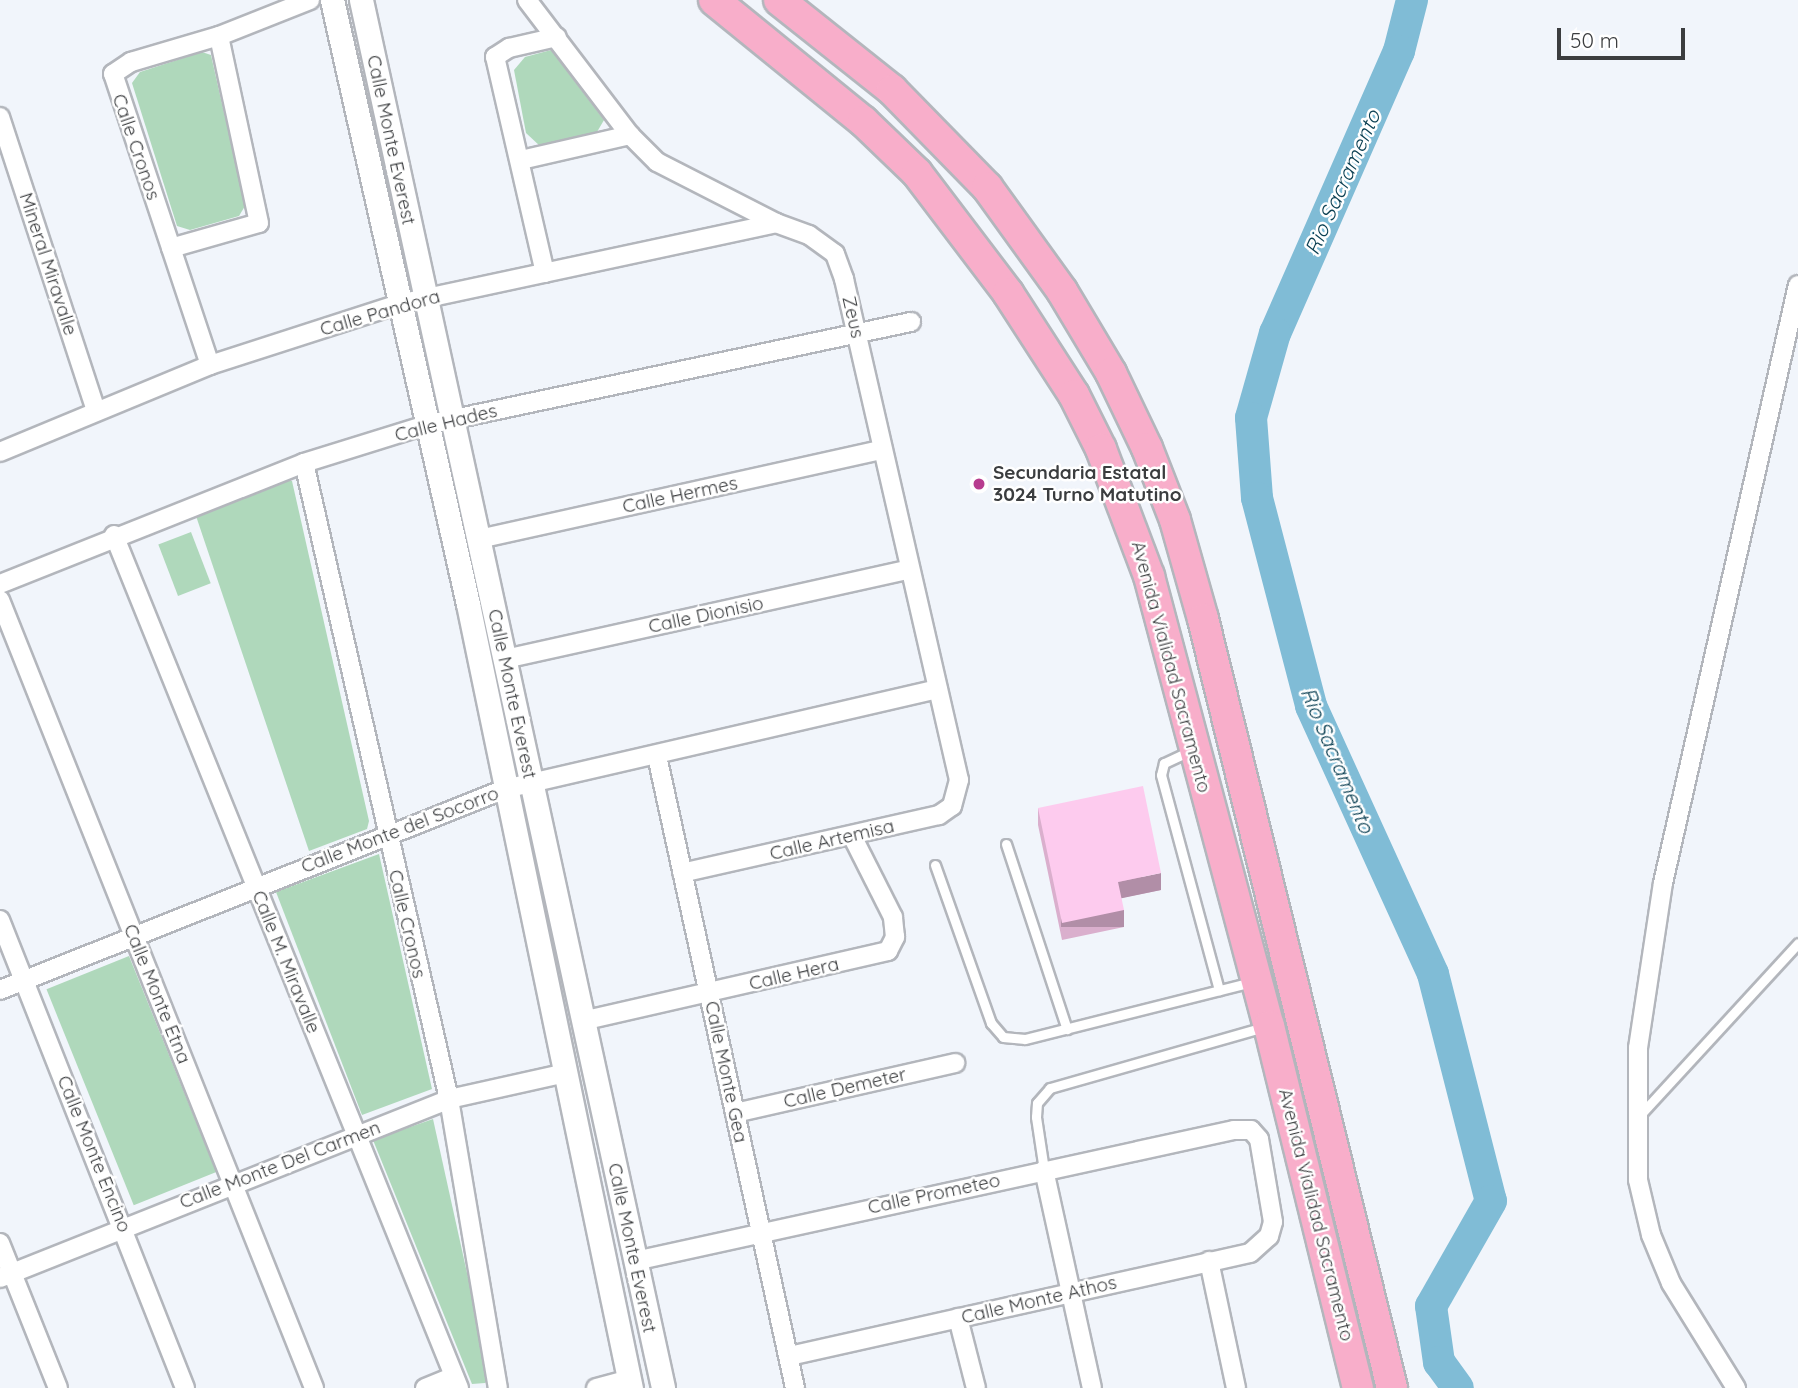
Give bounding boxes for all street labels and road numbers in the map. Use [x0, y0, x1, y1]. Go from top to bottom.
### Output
street label: Calle Monte Everest [362, 53, 420, 227]
street label: Calle Cronos [107, 91, 165, 203]
street label: Mineral Miravalle [14, 190, 82, 338]
street label: Calle Pandora [317, 285, 443, 341]
street label: Zeus [837, 294, 869, 340]
street label: Calle Hades [392, 399, 500, 447]
street label: Calle Hermes [620, 472, 740, 518]
street label: Avenida Vialidad Sacramento [1126, 539, 1216, 795]
street label: Calle Dionisio [646, 592, 766, 638]
street label: Calle Monte Everest [483, 607, 541, 781]
street label: Calle Monte del Socorro [298, 782, 502, 878]
street label: Calle Artemisa [768, 815, 896, 865]
street label: Calle Cronos [383, 868, 431, 980]
street label: Calle M. Miravalle [247, 887, 325, 1037]
street label: Calle Monte Etna [119, 921, 195, 1067]
street label: Calle Hera [747, 953, 841, 995]
street label: Calle Monte Gea [700, 999, 752, 1145]
street label: Calle Demeter [781, 1063, 909, 1113]
street label: Calle Monte Encino [52, 1072, 136, 1236]
street label: Avenida Vialidad Sacramento [1274, 1086, 1358, 1344]
street label: Calle Monte Del Carmen [176, 1116, 384, 1214]
street label: Calle Monte Everest [603, 1161, 661, 1335]
street label: Calle Prometeo [866, 1169, 1002, 1219]
street label: Calle Monte Athos [959, 1271, 1119, 1329]

